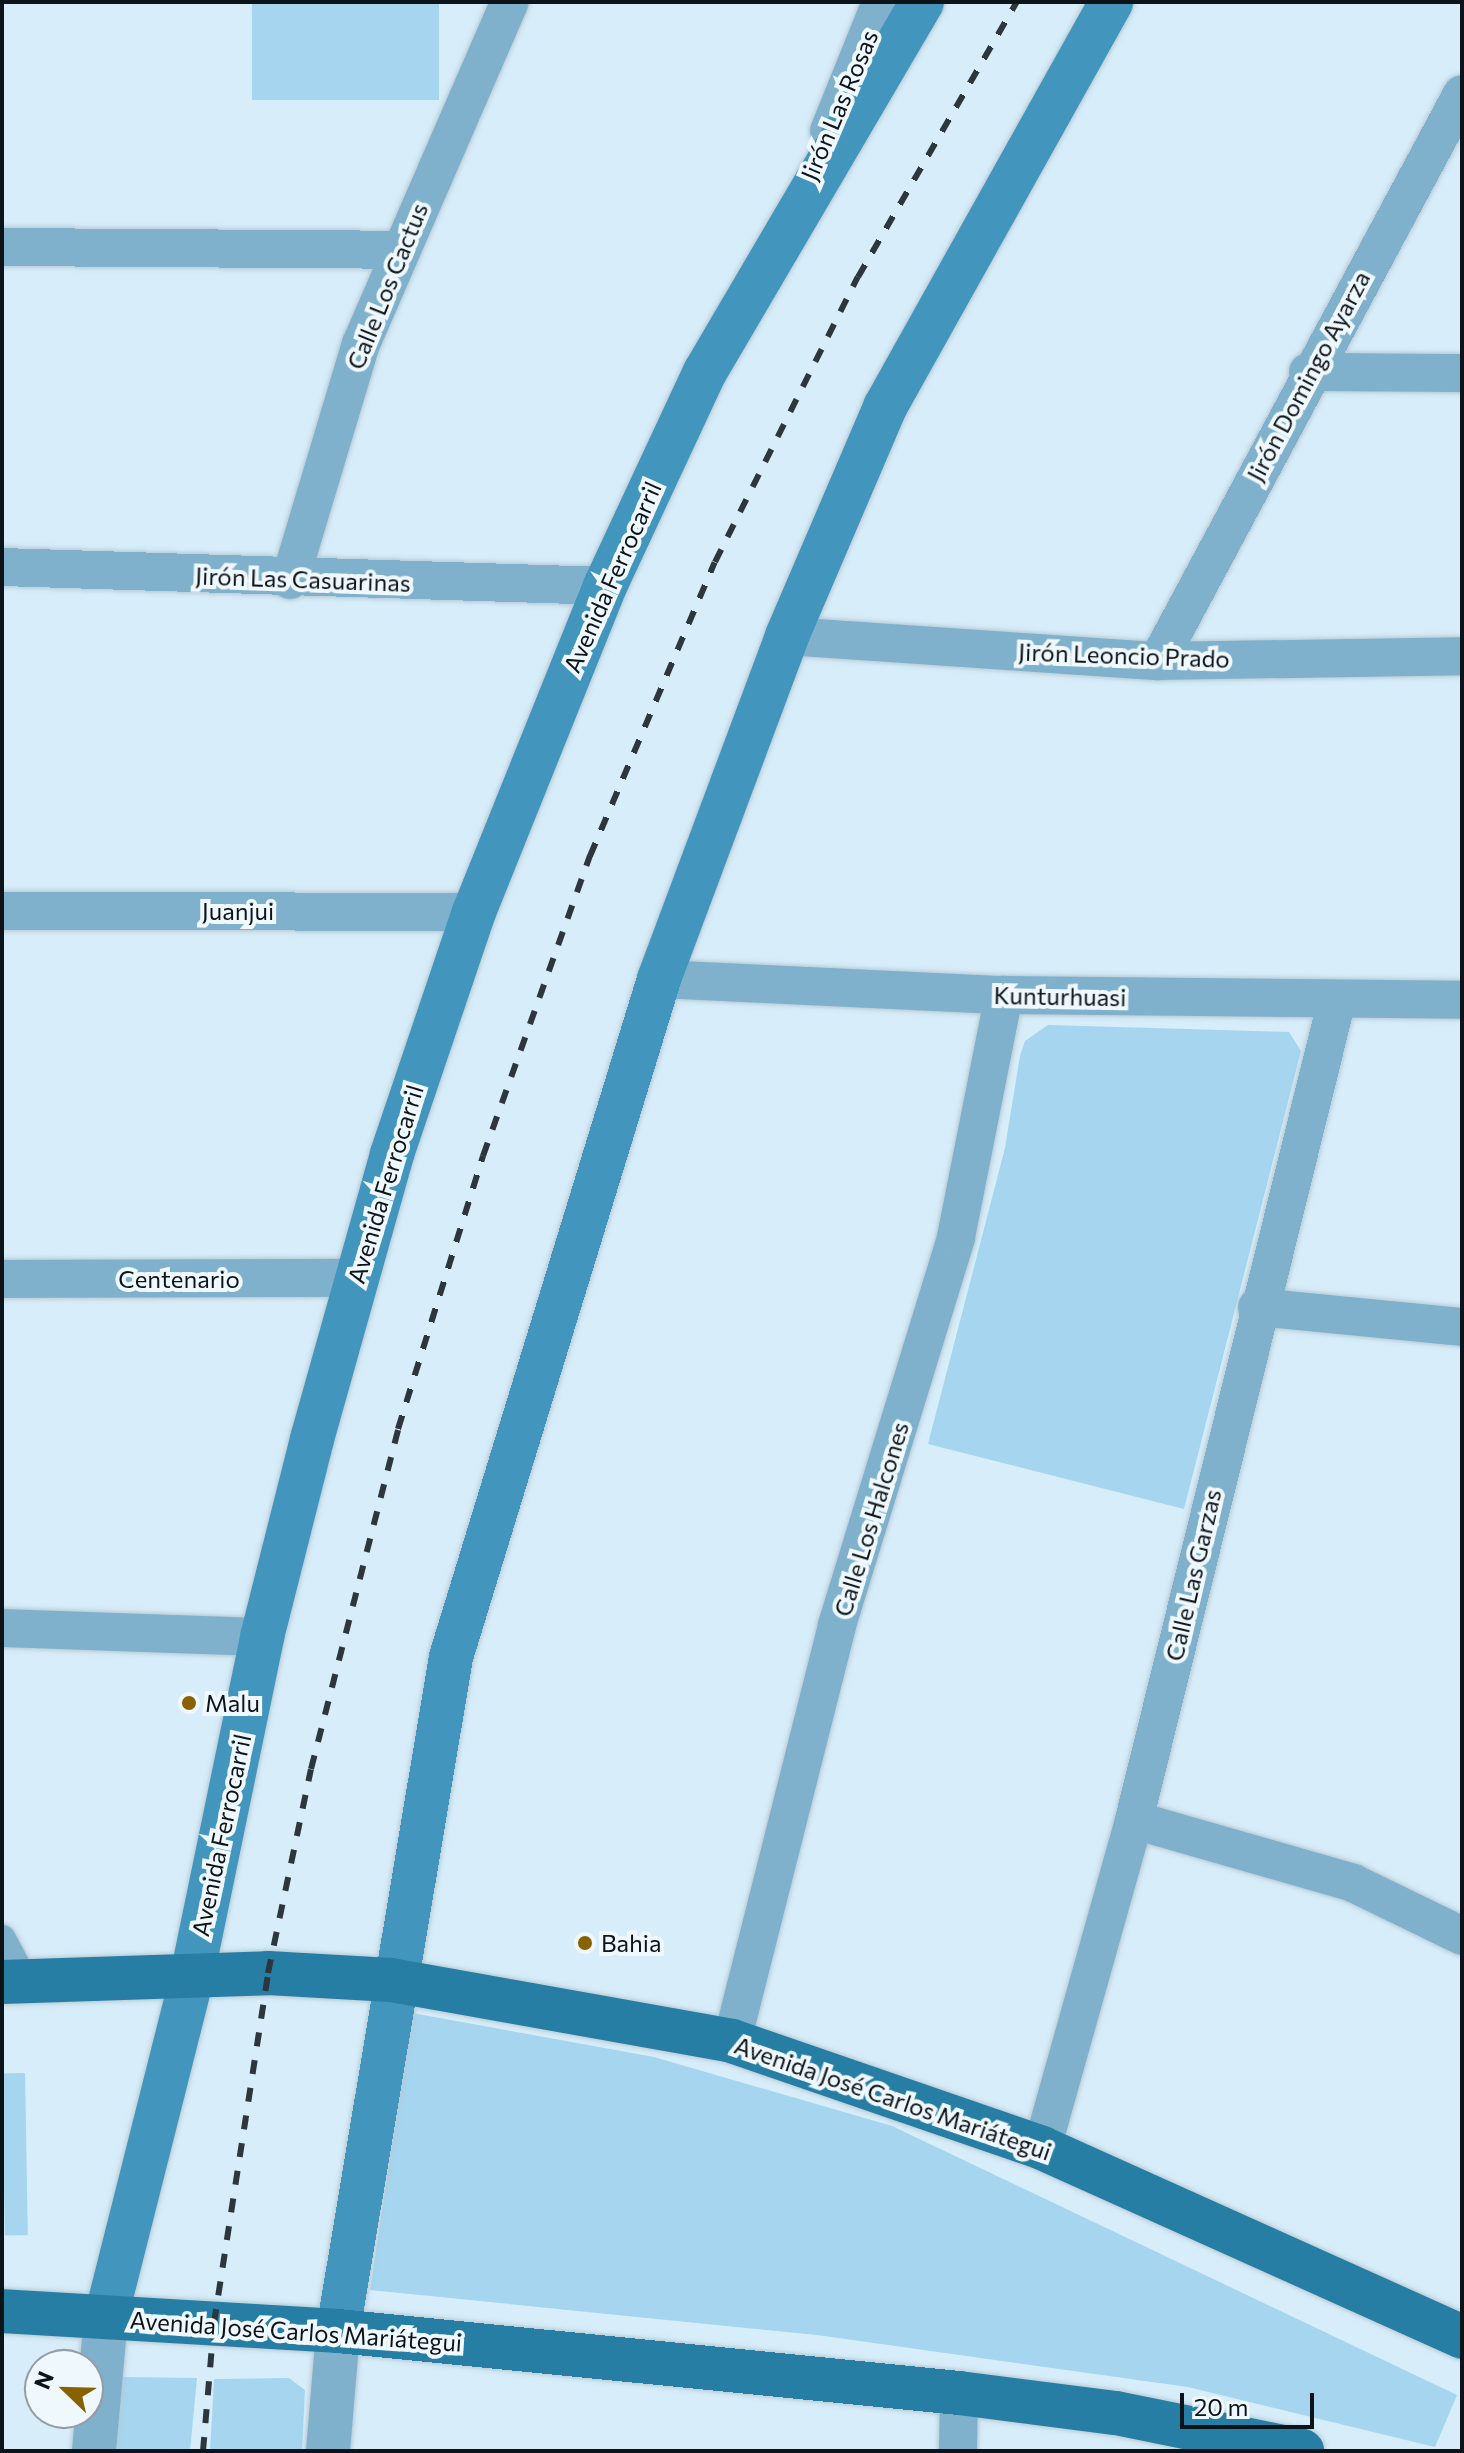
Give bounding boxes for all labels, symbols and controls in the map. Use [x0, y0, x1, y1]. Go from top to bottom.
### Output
street label: Jirón Las Rosas [794, 25, 884, 185]
street label: Calle Los Cactus [341, 199, 433, 373]
street label: Jirón Domingo Ayarza [1240, 266, 1376, 486]
street label: Avenida Ferrocarril [557, 477, 667, 677]
street label: Jirón Las Casuarinas [195, 561, 411, 597]
street label: Jirón Leoncio Prado [1018, 637, 1230, 673]
street label: Juanjui [202, 897, 274, 925]
street label: Kunturhuasi [993, 980, 1127, 1012]
street label: Avenida Ferrocarril [341, 1081, 429, 1287]
street label: Centenario [118, 1265, 240, 1293]
street label: Calle Los Halcones [828, 1418, 914, 1620]
street label: Calle Las Garzas [1159, 1486, 1227, 1664]
place label: Malu [205, 1689, 260, 1717]
marker: Malu [180, 1694, 198, 1712]
street label: Avenida Ferrocarril [186, 1731, 256, 1939]
place label: Bahia [601, 1929, 662, 1957]
marker: Bahia [576, 1934, 594, 1952]
street label: Avenida José Carlos Mariátegui [731, 2030, 1055, 2166]
street label: Avenida José Carlos Mariátegui [129, 2305, 463, 2357]
north arrow [24, 2349, 104, 2429]
text: N [28, 2367, 59, 2393]
scale bar [1184, 2377, 1318, 2427]
text: 20 m [1194, 2392, 1248, 2421]

